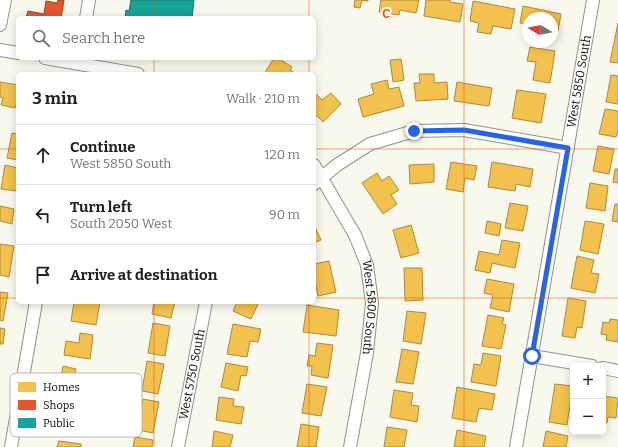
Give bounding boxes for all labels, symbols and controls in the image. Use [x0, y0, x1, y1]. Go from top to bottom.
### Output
text: C [382, 6, 390, 21]
north arrow [522, 12, 558, 48]
search box [16, 16, 316, 60]
icon: search [30, 27, 52, 49]
text: Search here [62, 29, 145, 47]
street label: West 5850 South [564, 33, 594, 129]
text: 3 min [32, 88, 77, 109]
text: Walk · 210 m [226, 91, 300, 106]
route end [405, 122, 423, 140]
text: Continue [70, 138, 136, 156]
icon: ahead [32, 144, 54, 166]
text: 120 m [264, 147, 300, 162]
text: West 5850 South [70, 156, 171, 171]
text: Turn left [70, 198, 132, 216]
icon: left [32, 204, 54, 226]
text: 90 m [269, 207, 300, 222]
text: South 2050 West [70, 216, 172, 231]
street label: West 5800 South [359, 259, 379, 356]
icon: arrive [32, 264, 54, 286]
text: Arrive at destination [70, 266, 217, 284]
street label: West 5750 South [176, 327, 208, 421]
route start [523, 347, 541, 365]
map controls [570, 363, 606, 435]
button: + [570, 363, 606, 399]
legend [10, 373, 142, 437]
text: Homes [43, 381, 80, 394]
text: Shops [43, 399, 75, 412]
button: − [570, 399, 606, 435]
text: Public [43, 417, 75, 430]

